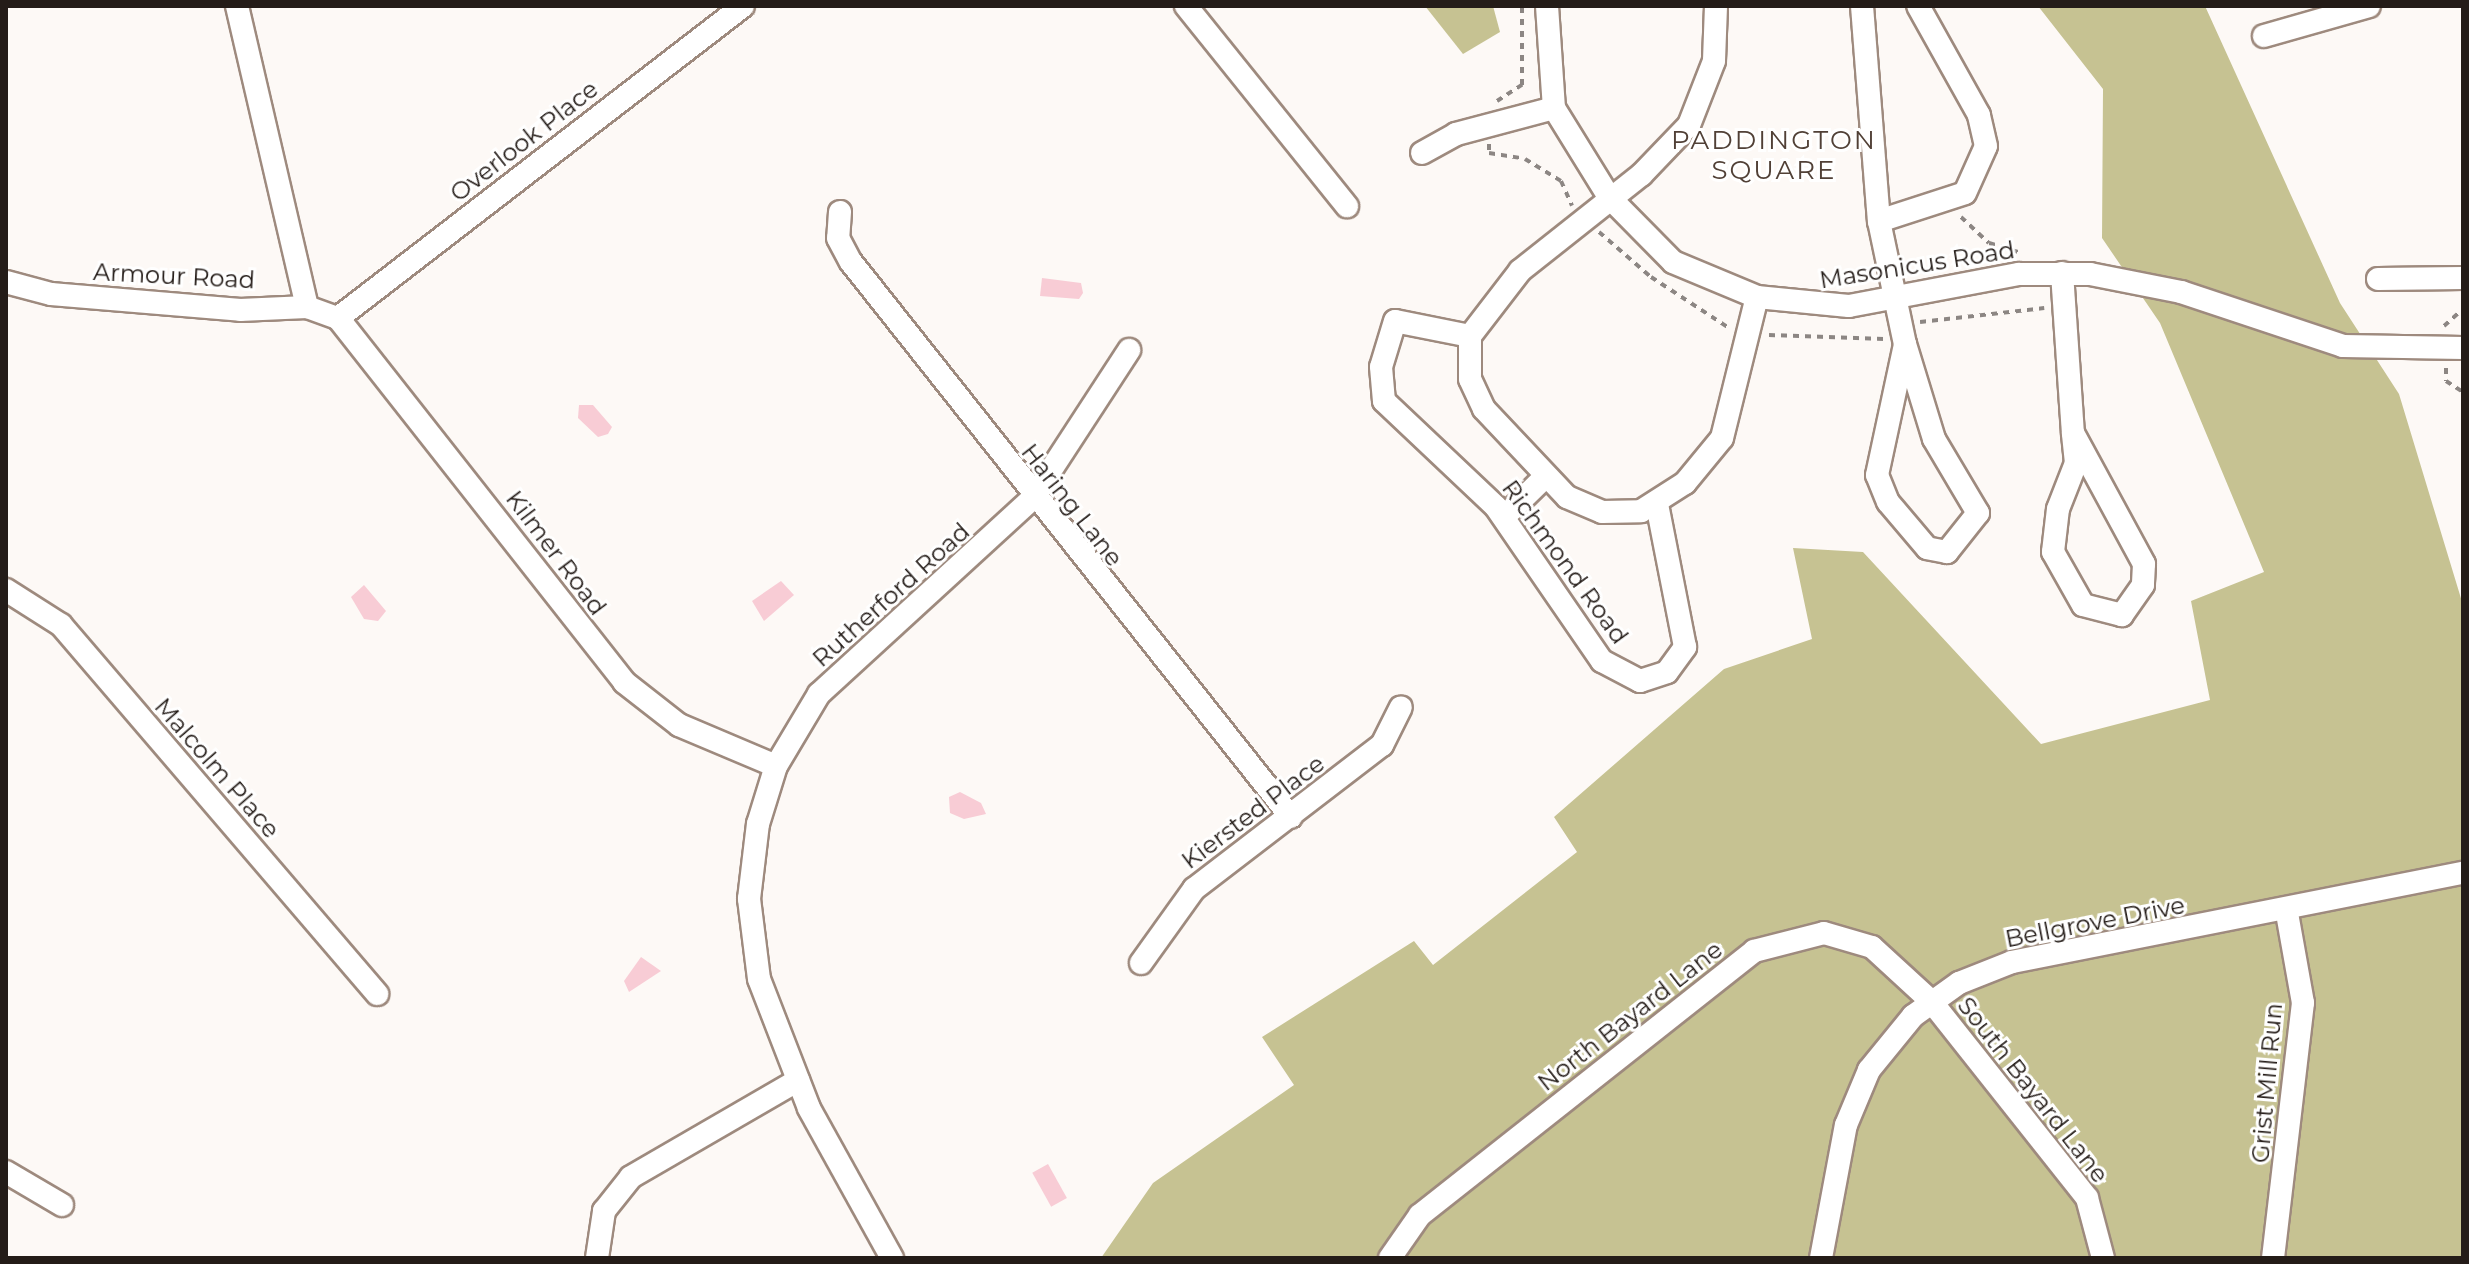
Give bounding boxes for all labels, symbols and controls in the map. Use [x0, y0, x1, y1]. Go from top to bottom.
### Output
street label: Overlook Place [444, 74, 604, 208]
district label: PADDINGTON SQUARE [1671, 125, 1877, 186]
street label: Masonicus Road [1818, 235, 2016, 295]
street label: Armour Road [92, 257, 256, 295]
street label: Haring Lane [1015, 438, 1129, 572]
street label: Richmond Road [1496, 474, 1634, 650]
street label: Kilmer Road [500, 485, 612, 621]
street label: Rutherford Road [807, 517, 975, 673]
street label: Malcolm Place [148, 692, 286, 844]
street label: Kiersted Place [1176, 749, 1330, 875]
street label: Bellgrove Drive [2003, 890, 2187, 954]
street label: North Bayard Lane [1532, 935, 1728, 1097]
street label: South Bayard Lane [1952, 991, 2114, 1189]
street label: Grist Mill Run [2246, 1002, 2288, 1164]

